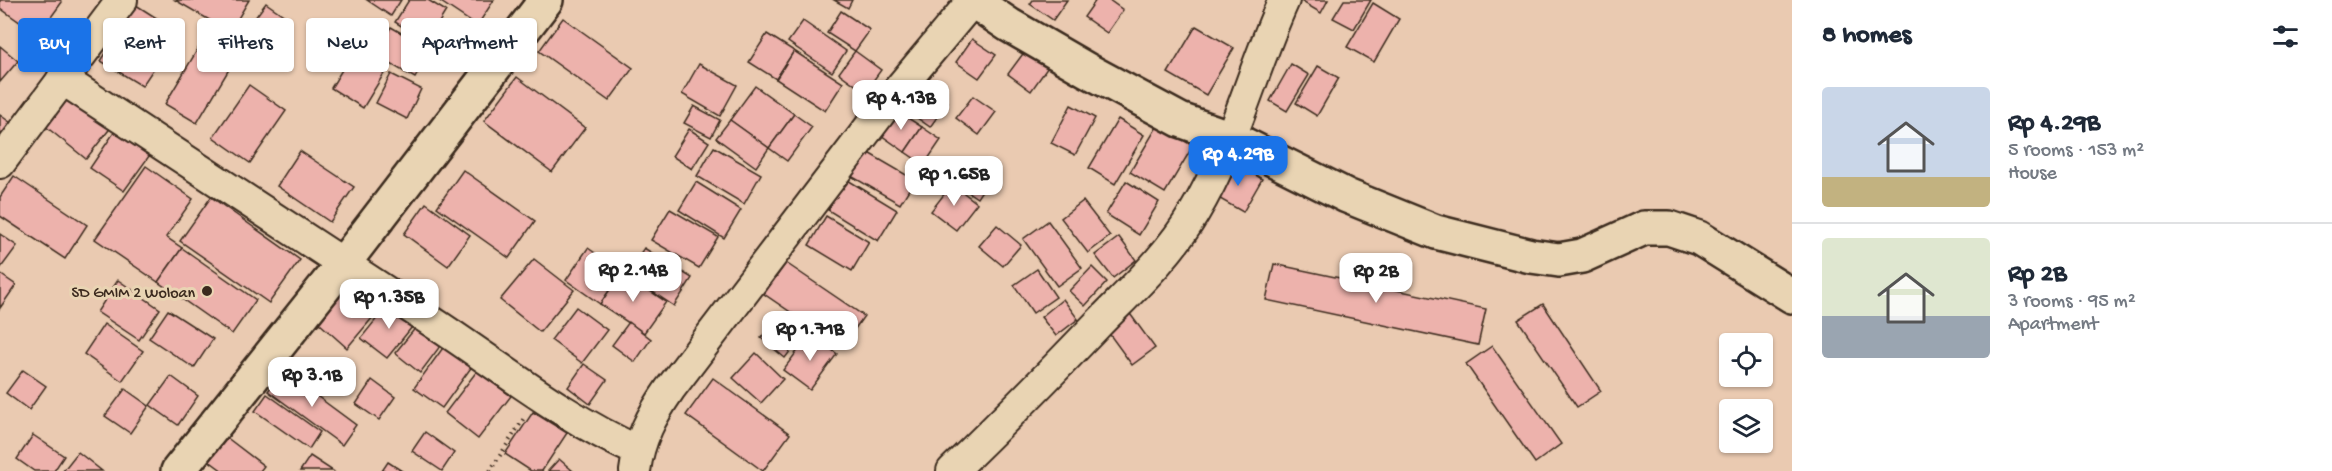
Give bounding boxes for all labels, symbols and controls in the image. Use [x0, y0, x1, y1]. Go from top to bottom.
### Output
chip: Buy [18, 18, 91, 72]
chip: Rent [103, 18, 185, 72]
chip: Filters [197, 18, 294, 72]
chip: New [306, 18, 389, 72]
chip: Apartment [401, 18, 537, 72]
icon: filters [2269, 20, 2302, 53]
text: 8 homes [1822, 21, 1911, 52]
pin: Rp 4.13B [839, 80, 963, 131]
text: Rp 4.13B [866, 88, 936, 111]
text: Rp 4.29B [2008, 109, 2100, 140]
icon: home [1870, 111, 1942, 183]
pin: Rp 4.29B [1176, 136, 1300, 187]
text: 5 rooms · 153 m² [2008, 140, 2144, 163]
text: Rp 4.29B [1203, 144, 1273, 167]
pin: Rp 1.65B [892, 156, 1016, 207]
text: House [2008, 163, 2057, 186]
text: Rp 1.65B [919, 164, 989, 187]
pin: Rp 2.14B [571, 252, 695, 303]
pin: Rp 2B [1334, 253, 1418, 304]
text: Rp 2.14B [599, 260, 667, 283]
text: Rp 2B [2008, 260, 2067, 291]
text: Rp 2B [1353, 261, 1399, 284]
icon: home [1870, 262, 1942, 334]
pin: Rp 1.35B [327, 279, 451, 330]
marker: SD GMIM 2 Woloan [200, 284, 214, 298]
place label: SD GMIM 2 Woloan [72, 285, 195, 304]
text: Rp 1.35B [354, 287, 424, 310]
text: 3 rooms · 95 m² [2008, 291, 2136, 314]
pin: Rp 1.71B [748, 311, 872, 362]
text: Apartment [2008, 314, 2098, 337]
text: Rp 1.71B [776, 319, 844, 342]
map controls [1719, 333, 1773, 453]
button: locate [1719, 333, 1773, 387]
pin: Rp 3.1B [257, 357, 367, 408]
text: Rp 3.1B [282, 365, 342, 388]
button: layers [1719, 399, 1773, 453]

